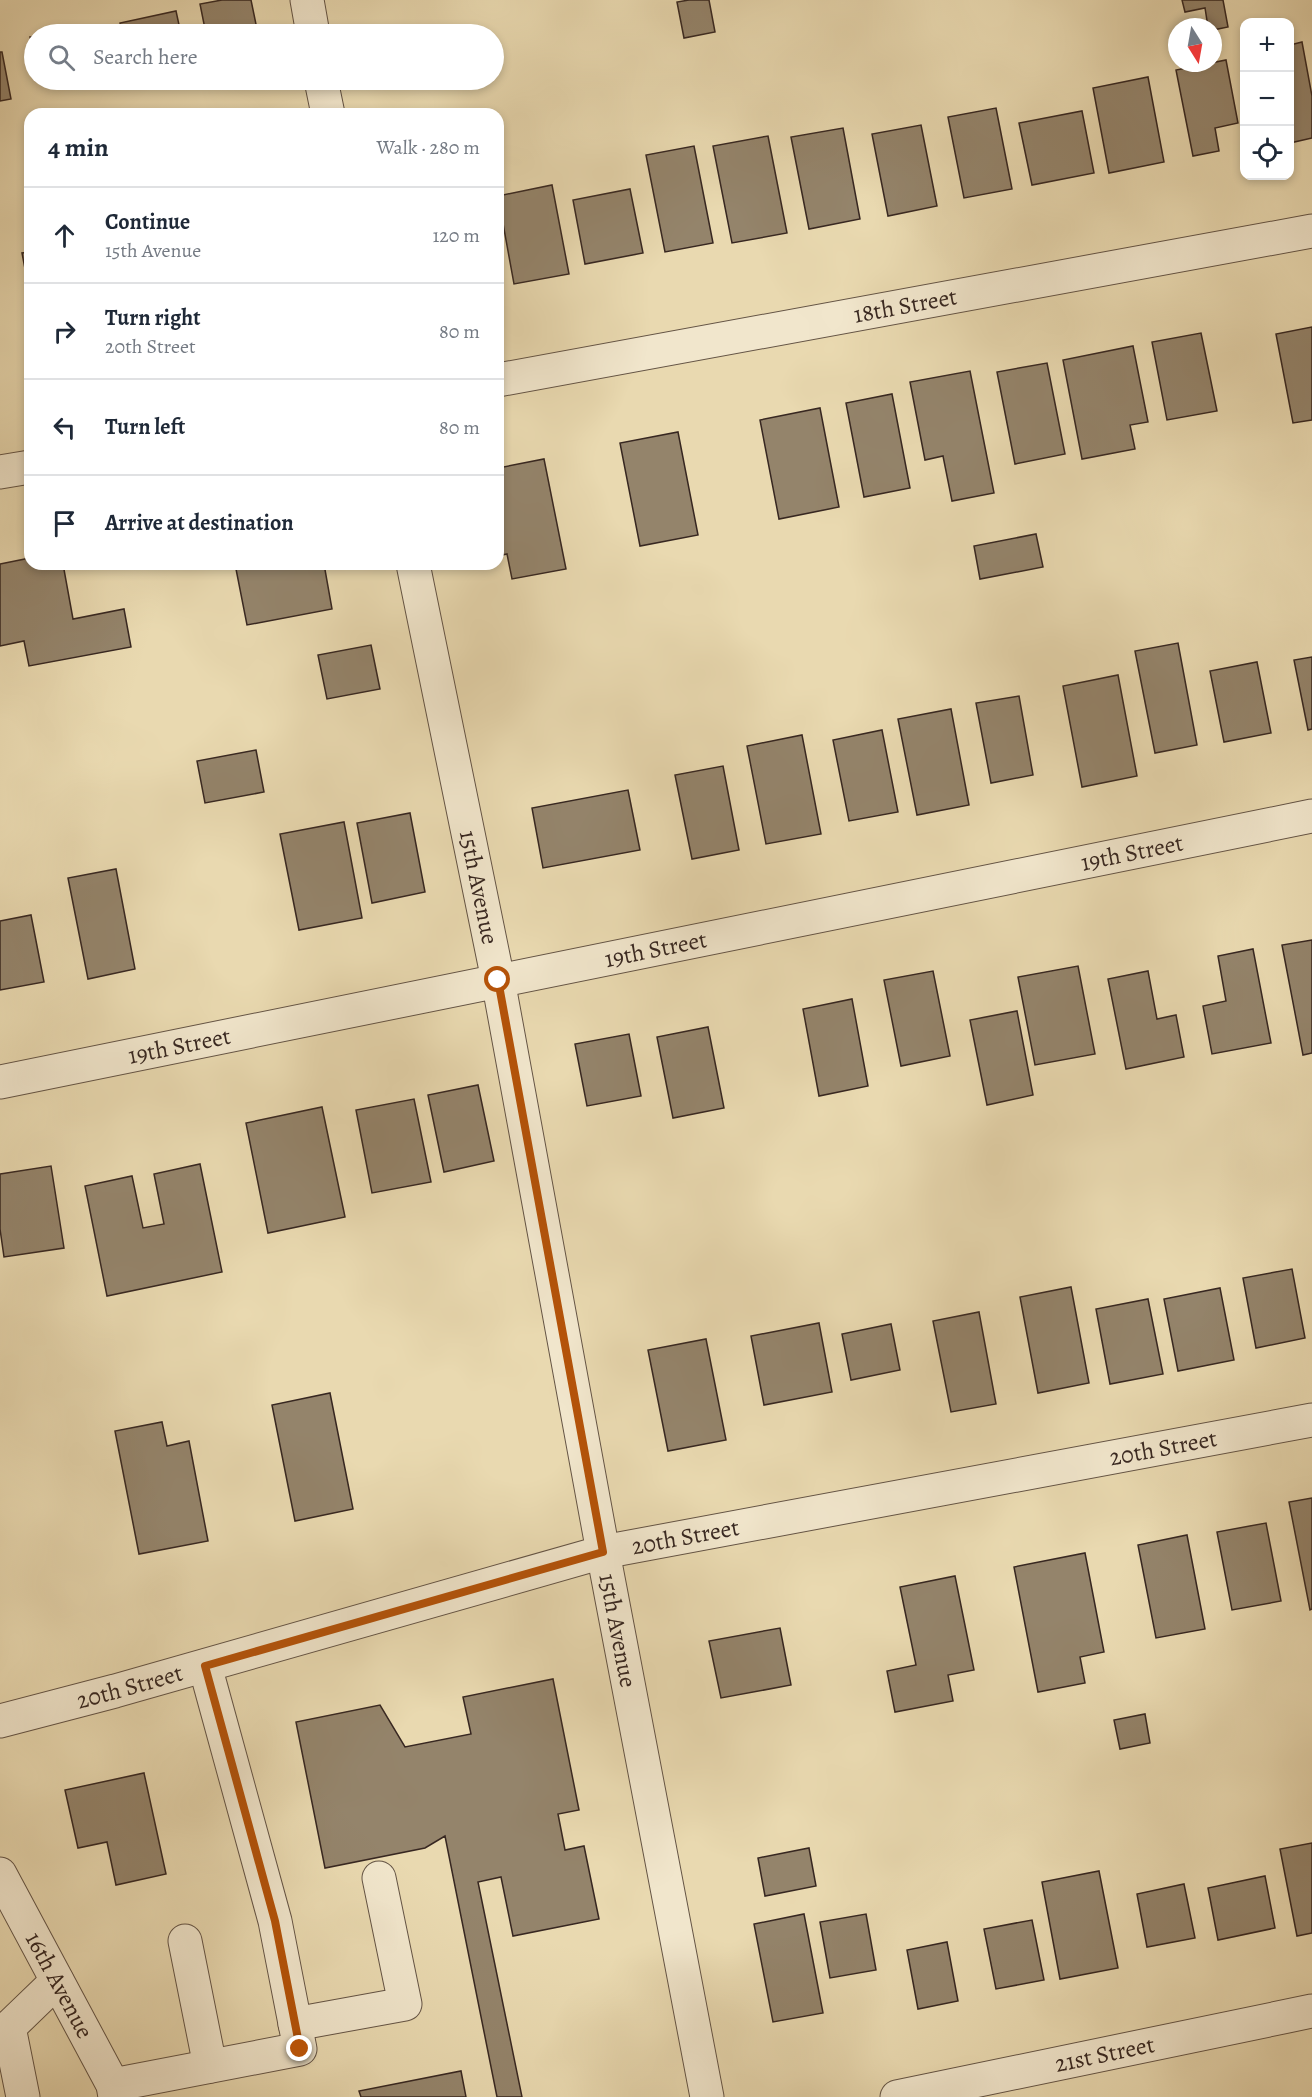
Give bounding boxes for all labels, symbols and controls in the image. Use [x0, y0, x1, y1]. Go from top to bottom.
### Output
north arrow [1168, 18, 1222, 72]
map controls [1240, 18, 1294, 180]
button: + [1240, 18, 1294, 72]
search box [24, 24, 504, 90]
icon: search [45, 41, 78, 74]
text: Search here [93, 42, 198, 72]
button: − [1240, 72, 1294, 126]
button: locate [1240, 126, 1294, 180]
text: 4 min [48, 130, 109, 165]
text: Walk · 280 m [376, 134, 480, 161]
text: Continue [105, 207, 190, 237]
icon: ahead [48, 219, 81, 252]
text: 120 m [432, 222, 480, 249]
text: 15th Avenue [105, 237, 201, 264]
street label: 18th Street [851, 280, 960, 331]
text: Turn right [105, 303, 201, 333]
icon: right [48, 315, 81, 348]
text: 80 m [439, 318, 480, 345]
text: 20th Street [105, 333, 196, 360]
icon: left [48, 411, 81, 444]
text: Turn left [105, 412, 185, 442]
text: 80 m [439, 414, 480, 441]
icon: arrive [48, 507, 81, 540]
text: Arrive at destination [105, 508, 294, 538]
street label: 19th Street [1078, 826, 1186, 878]
street label: 15th Avenue [452, 827, 506, 947]
street label: 19th Street [602, 923, 710, 975]
route start [484, 966, 510, 992]
street label: 19th Street [125, 1020, 233, 1072]
street label: 20th Street [1107, 1422, 1220, 1473]
street label: 20th Street [629, 1511, 742, 1562]
street label: 15th Avenue [591, 1571, 645, 1690]
street label: 20th Street [73, 1657, 186, 1716]
street label: 16th Avenue [18, 1926, 101, 2044]
street label: 21st Street [1052, 2028, 1157, 2080]
route end [286, 2035, 312, 2061]

